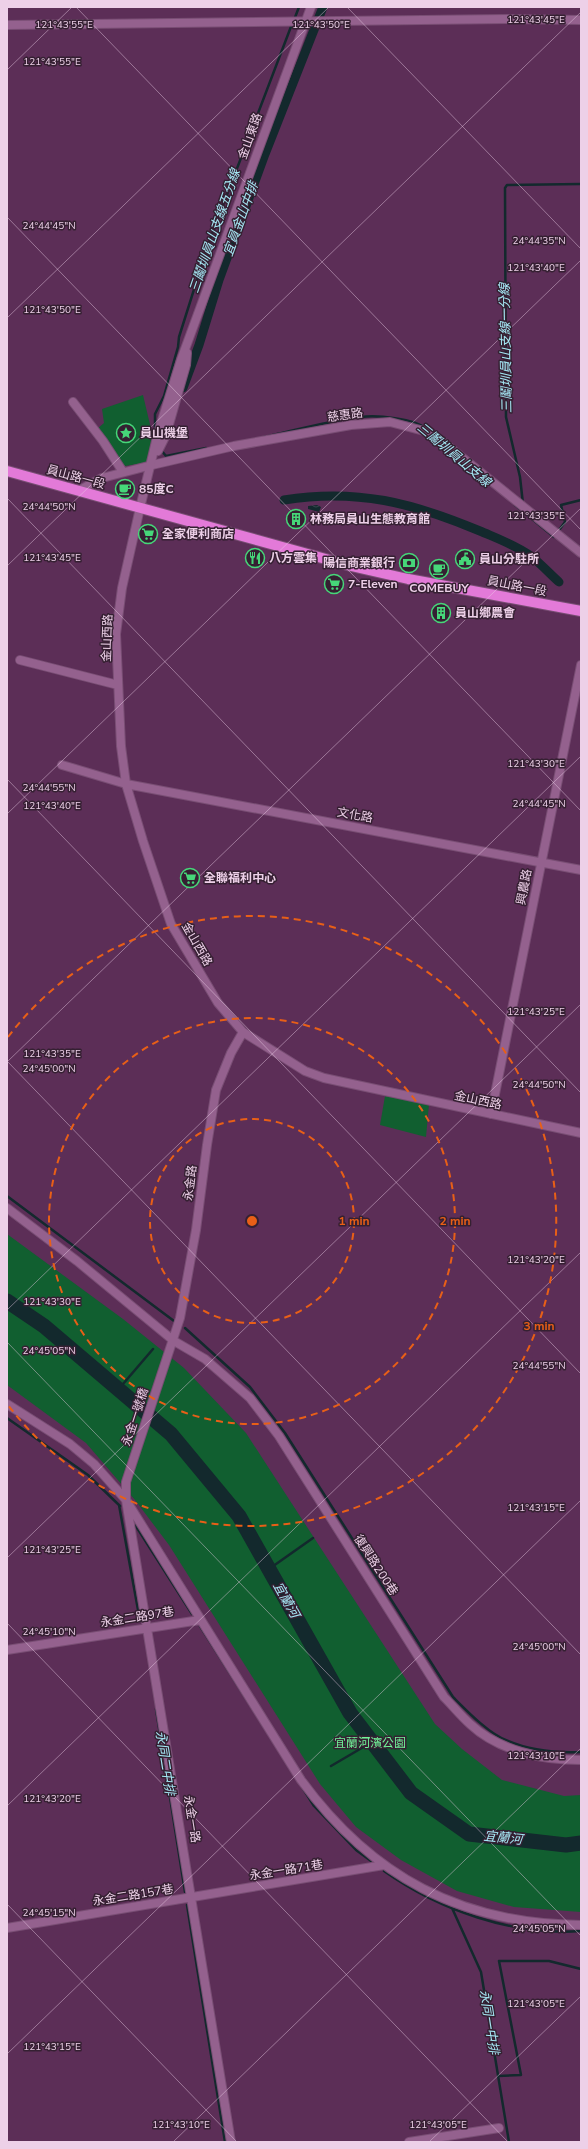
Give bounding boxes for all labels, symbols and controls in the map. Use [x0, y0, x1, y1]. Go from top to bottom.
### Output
text: 121°43'45"E [507, 13, 565, 27]
text: 121°43'55"E [35, 18, 93, 32]
text: 121°43'50"E [292, 18, 350, 32]
text: 121°43'55"E [23, 55, 81, 69]
street label: 金山東路 [234, 111, 266, 161]
water label: 三鬮圳員山支線五分線 [185, 165, 245, 295]
water label: 宜員金山中排 [219, 177, 263, 259]
text: 24°44'45"N [22, 219, 76, 233]
text: 24°44'35"N [512, 234, 566, 248]
text: 121°43'40"E [507, 261, 565, 275]
water label: 三鬮圳員山支線一分線 [496, 281, 516, 413]
text: 121°43'50"E [23, 303, 81, 317]
street label: 慈惠路 [326, 405, 364, 425]
water label: 三鬮圳員山支線 [413, 419, 496, 492]
place icon: 員山機堡 [115, 422, 137, 444]
place label: 員山機堡 [140, 425, 188, 441]
street label: 員山路一段 [45, 462, 107, 492]
cafe icon: 85度C [114, 478, 136, 500]
place label: 85度C [139, 481, 174, 497]
text: 24°44'50"N [22, 500, 76, 514]
building icon: 林務局員山生態教育館 [285, 508, 307, 530]
text: 121°43'35"E [507, 509, 565, 523]
place label: 林務局員山生態教育館 [310, 511, 430, 527]
supermarket icon: 全家便利商店 [137, 523, 159, 545]
place label: 全家便利商店 [162, 526, 234, 542]
restaurant icon: 八方雲集 [244, 547, 266, 569]
public building icon: 員山分駐所 [454, 548, 476, 570]
place label: 八方雲集 [269, 550, 317, 566]
text: 121°43'45"E [23, 551, 81, 565]
place label: 員山分駐所 [479, 551, 539, 567]
bank icon: 陽信商業銀行 [398, 552, 420, 574]
place label: 陽信商業銀行 [323, 555, 395, 571]
cafe icon: COMEBUY [428, 558, 450, 580]
street label: 員山路一段 [486, 572, 548, 600]
supermarket icon: 7-Eleven [323, 573, 345, 595]
place label: 7-Eleven [348, 576, 397, 592]
place label: COMEBUY [409, 580, 469, 596]
building icon: 員山鄉農會 [430, 602, 452, 624]
place label: 員山鄉農會 [455, 605, 515, 621]
street label: 金山西路 [98, 614, 116, 662]
text: 121°43'30"E [507, 757, 565, 771]
text: 24°44'55"N [22, 781, 76, 795]
text: 24°44'45"N [512, 797, 566, 811]
text: 121°43'40"E [23, 799, 81, 813]
street label: 文化路 [336, 804, 374, 826]
supermarket icon: 全聯福利中心 [179, 867, 201, 889]
street label: 興農路 [513, 868, 535, 906]
place label: 全聯福利中心 [204, 870, 276, 886]
street label: 金山西路 [178, 919, 216, 969]
text: 121°43'25"E [507, 1005, 565, 1019]
text: 121°43'35"E [23, 1047, 81, 1061]
text: 24°45'00"N [22, 1062, 76, 1076]
text: 24°44'50"N [512, 1078, 566, 1092]
street label: 金山西路 [453, 1087, 503, 1113]
street label: 永金路 [180, 1164, 200, 1202]
text: 1 min [338, 1213, 370, 1229]
text: 2 min [439, 1213, 471, 1229]
centre of rings [245, 1214, 259, 1228]
text: 121°43'20"E [507, 1253, 565, 1267]
text: 121°43'30"E [23, 1295, 81, 1309]
text: 3 min [523, 1318, 555, 1334]
text: 24°45'05"N [22, 1344, 76, 1358]
text: 24°44'55"N [512, 1359, 566, 1373]
street label: 永金一號橋 [118, 1386, 152, 1448]
text: 121°43'15"E [507, 1501, 565, 1515]
street label: 復興路200巷 [350, 1531, 402, 1599]
text: 121°43'25"E [23, 1543, 81, 1557]
water label: 宜蘭河 [269, 1579, 305, 1624]
street label: 永金二路97巷 [99, 1603, 175, 1631]
text: 24°45'10"N [22, 1625, 76, 1639]
text: 24°45'00"N [512, 1640, 566, 1654]
water label: 永同二中排 [151, 1729, 179, 1798]
park label: 宜蘭河濱公園 [334, 1735, 406, 1751]
text: 121°43'10"E [507, 1749, 565, 1763]
text: 121°43'20"E [23, 1792, 81, 1806]
street label: 永金一路 [180, 1794, 204, 1844]
water label: 宜蘭河 [483, 1827, 526, 1849]
street label: 永金一路71巷 [248, 1856, 324, 1884]
street label: 永金二路157巷 [91, 1881, 175, 1909]
text: 24°45'15"N [22, 1906, 76, 1920]
text: 24°45'05"N [512, 1922, 566, 1936]
water label: 永同一中排 [475, 1988, 503, 2057]
text: 121°43'05"E [507, 1997, 565, 2011]
text: 121°43'15"E [23, 2040, 81, 2054]
text: 121°43'10"E [152, 2118, 210, 2132]
text: 121°43'05"E [409, 2118, 467, 2132]

